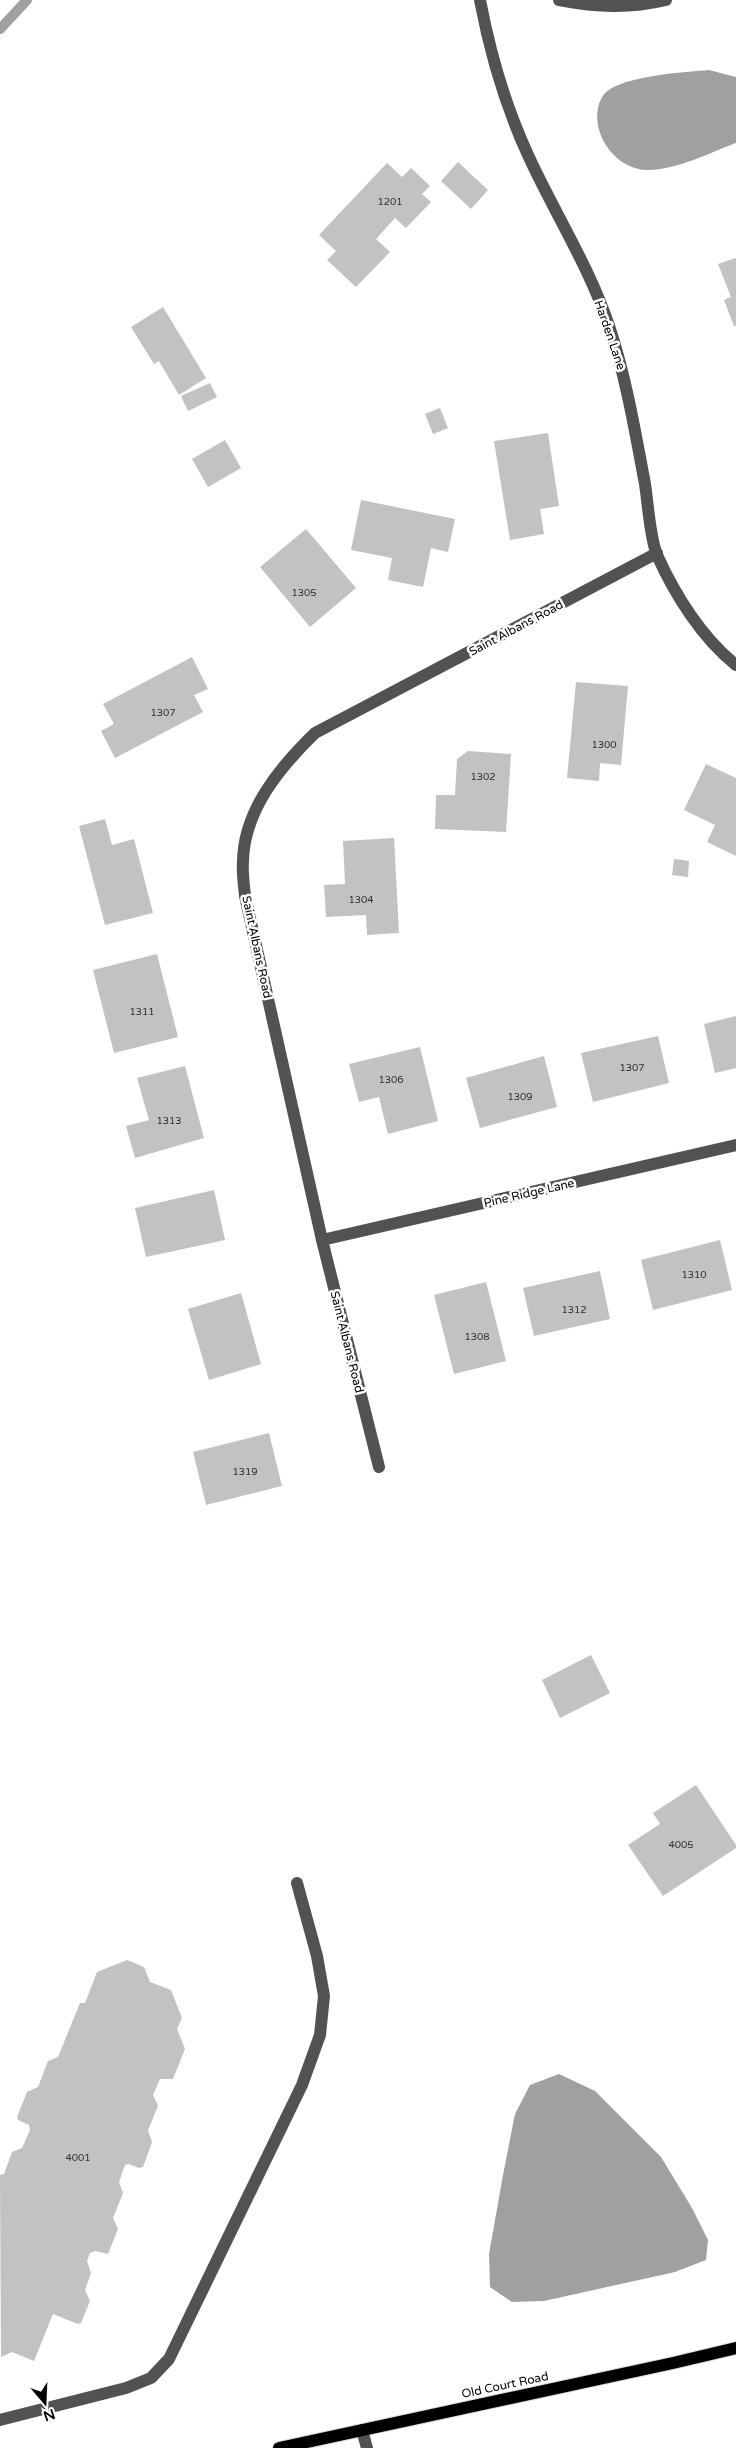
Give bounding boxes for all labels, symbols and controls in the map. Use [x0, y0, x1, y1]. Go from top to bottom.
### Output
house number: 1201 [377, 196, 403, 208]
street label: Harden Lane [592, 298, 629, 372]
house number: 1305 [291, 587, 317, 599]
street label: Saint Albans Road [467, 597, 565, 659]
house number: 1307 [150, 707, 176, 719]
house number: 1300 [591, 739, 617, 751]
house number: 1302 [470, 771, 496, 783]
street label: Saint Albans Road [239, 894, 275, 1000]
house number: 1304 [348, 894, 374, 906]
house number: 1311 [129, 1006, 155, 1018]
house number: 1307 [619, 1062, 645, 1074]
house number: 1306 [378, 1074, 404, 1086]
house number: 1309 [507, 1091, 533, 1103]
house number: 1313 [156, 1115, 182, 1127]
street label: Pine Ridge Lane [482, 1176, 576, 1210]
house number: 1310 [681, 1269, 707, 1281]
street label: Saint Albans Road [328, 1290, 366, 1394]
house number: 1312 [561, 1304, 587, 1316]
house number: 1308 [464, 1331, 490, 1343]
house number: 1319 [232, 1466, 258, 1478]
house number: 4005 [668, 1839, 694, 1851]
house number: 4001 [65, 2152, 91, 2164]
street label: Old Court Road [460, 2369, 550, 2401]
north arrow [20, 2378, 70, 2428]
text: N [41, 2405, 57, 2425]

